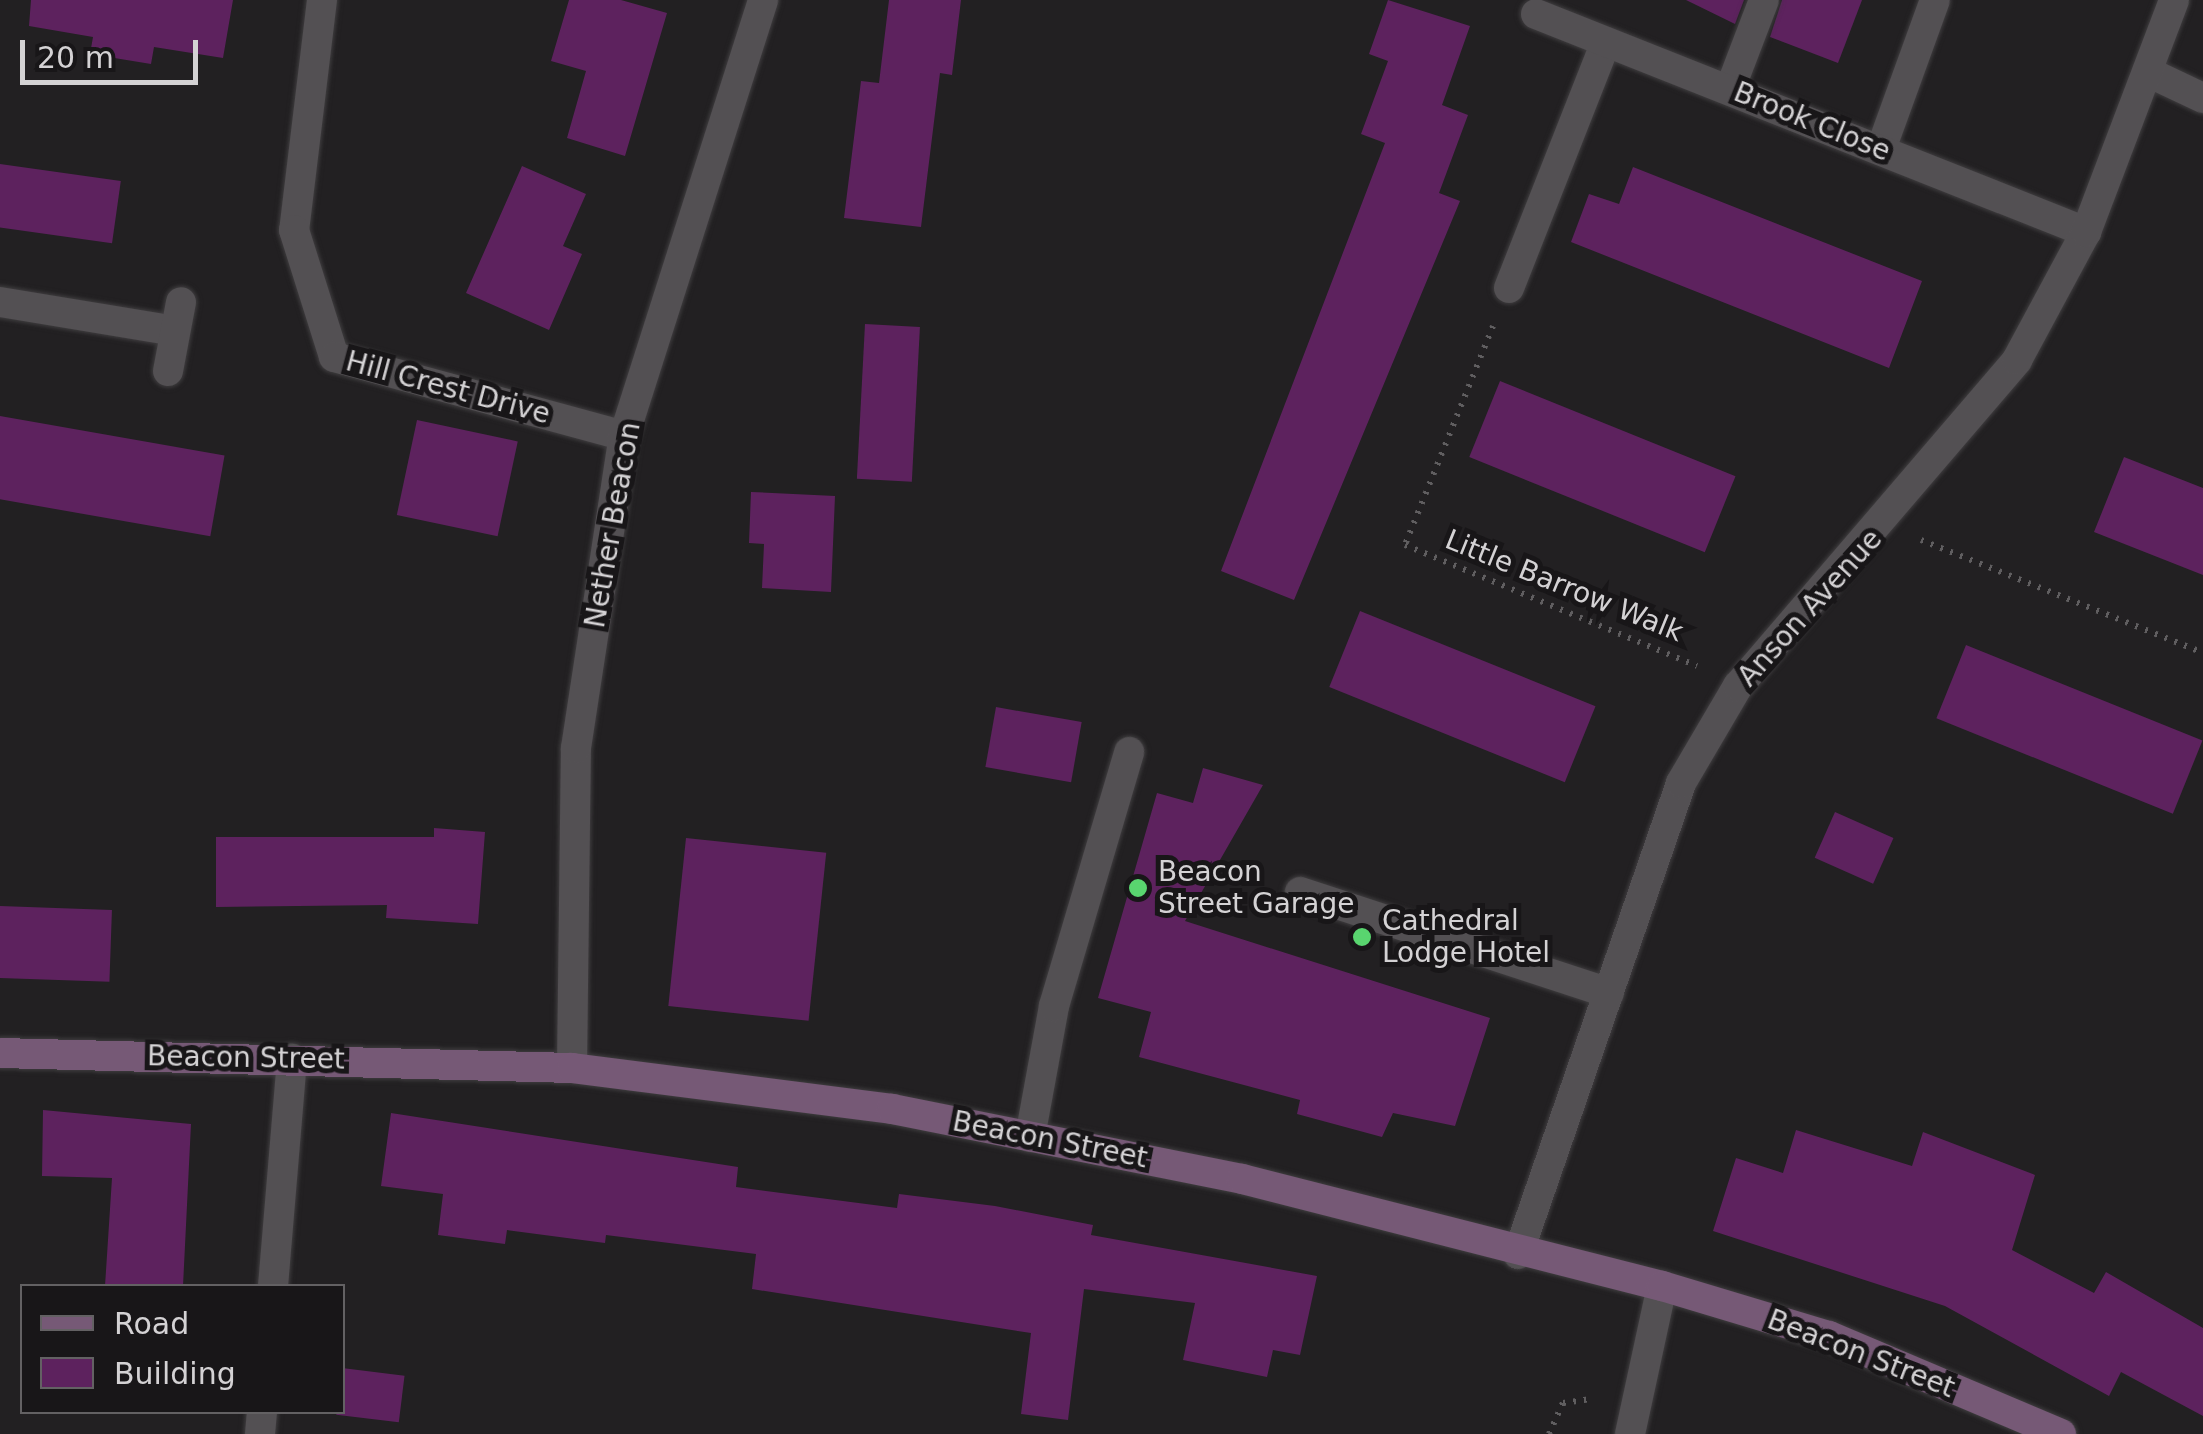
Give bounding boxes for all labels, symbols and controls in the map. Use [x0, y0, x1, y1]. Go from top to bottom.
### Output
scale bar [25, 20, 202, 82]
text: 20 m [37, 40, 114, 75]
street label: Brook Close [1729, 75, 1895, 169]
street label: Hill Crest Drive [342, 345, 554, 431]
street label: Nether Beacon [578, 419, 648, 631]
street label: Little Barrow Walk [1440, 523, 1688, 649]
street label: Anson Avenue [1731, 523, 1889, 693]
place label: Beacon Street Garage [1158, 855, 1355, 921]
marker: Beacon Street Garage [1127, 877, 1149, 899]
place label: Cathedral Lodge Hotel [1382, 904, 1550, 970]
marker: Cathedral Lodge Hotel [1351, 926, 1373, 948]
street label: Beacon Street [147, 1039, 345, 1077]
street label: Beacon Street [950, 1105, 1150, 1175]
legend [20, 1284, 345, 1414]
street label: Beacon Street [1763, 1303, 1959, 1405]
text: Road [114, 1306, 189, 1341]
text: Building [114, 1356, 236, 1391]

